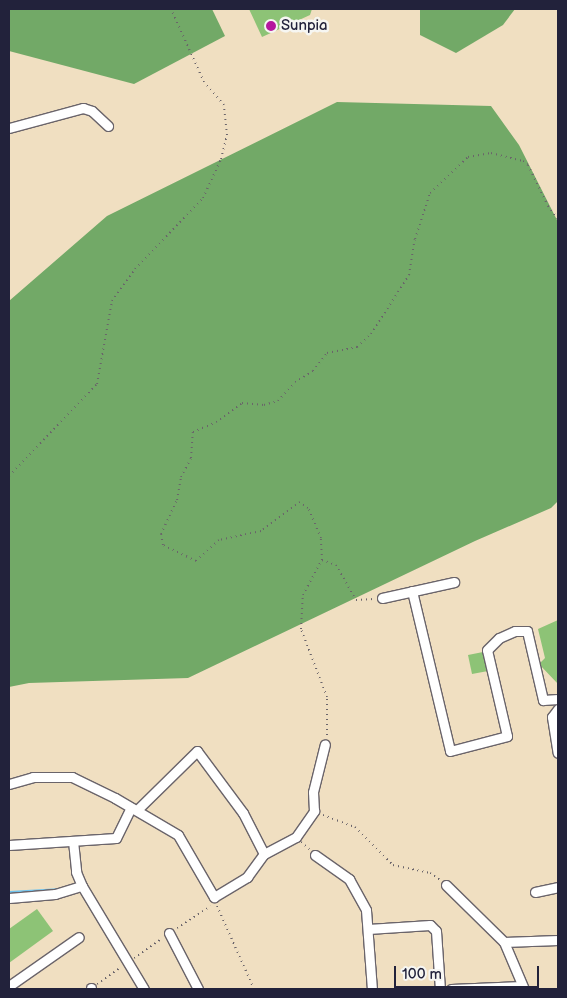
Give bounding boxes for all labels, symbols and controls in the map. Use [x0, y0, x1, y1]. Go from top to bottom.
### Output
place label: Sunpia [281, 17, 328, 35]
marker: Sunpia [265, 20, 277, 32]
scale bar [397, 956, 542, 988]
text: 100 m [402, 965, 442, 984]

